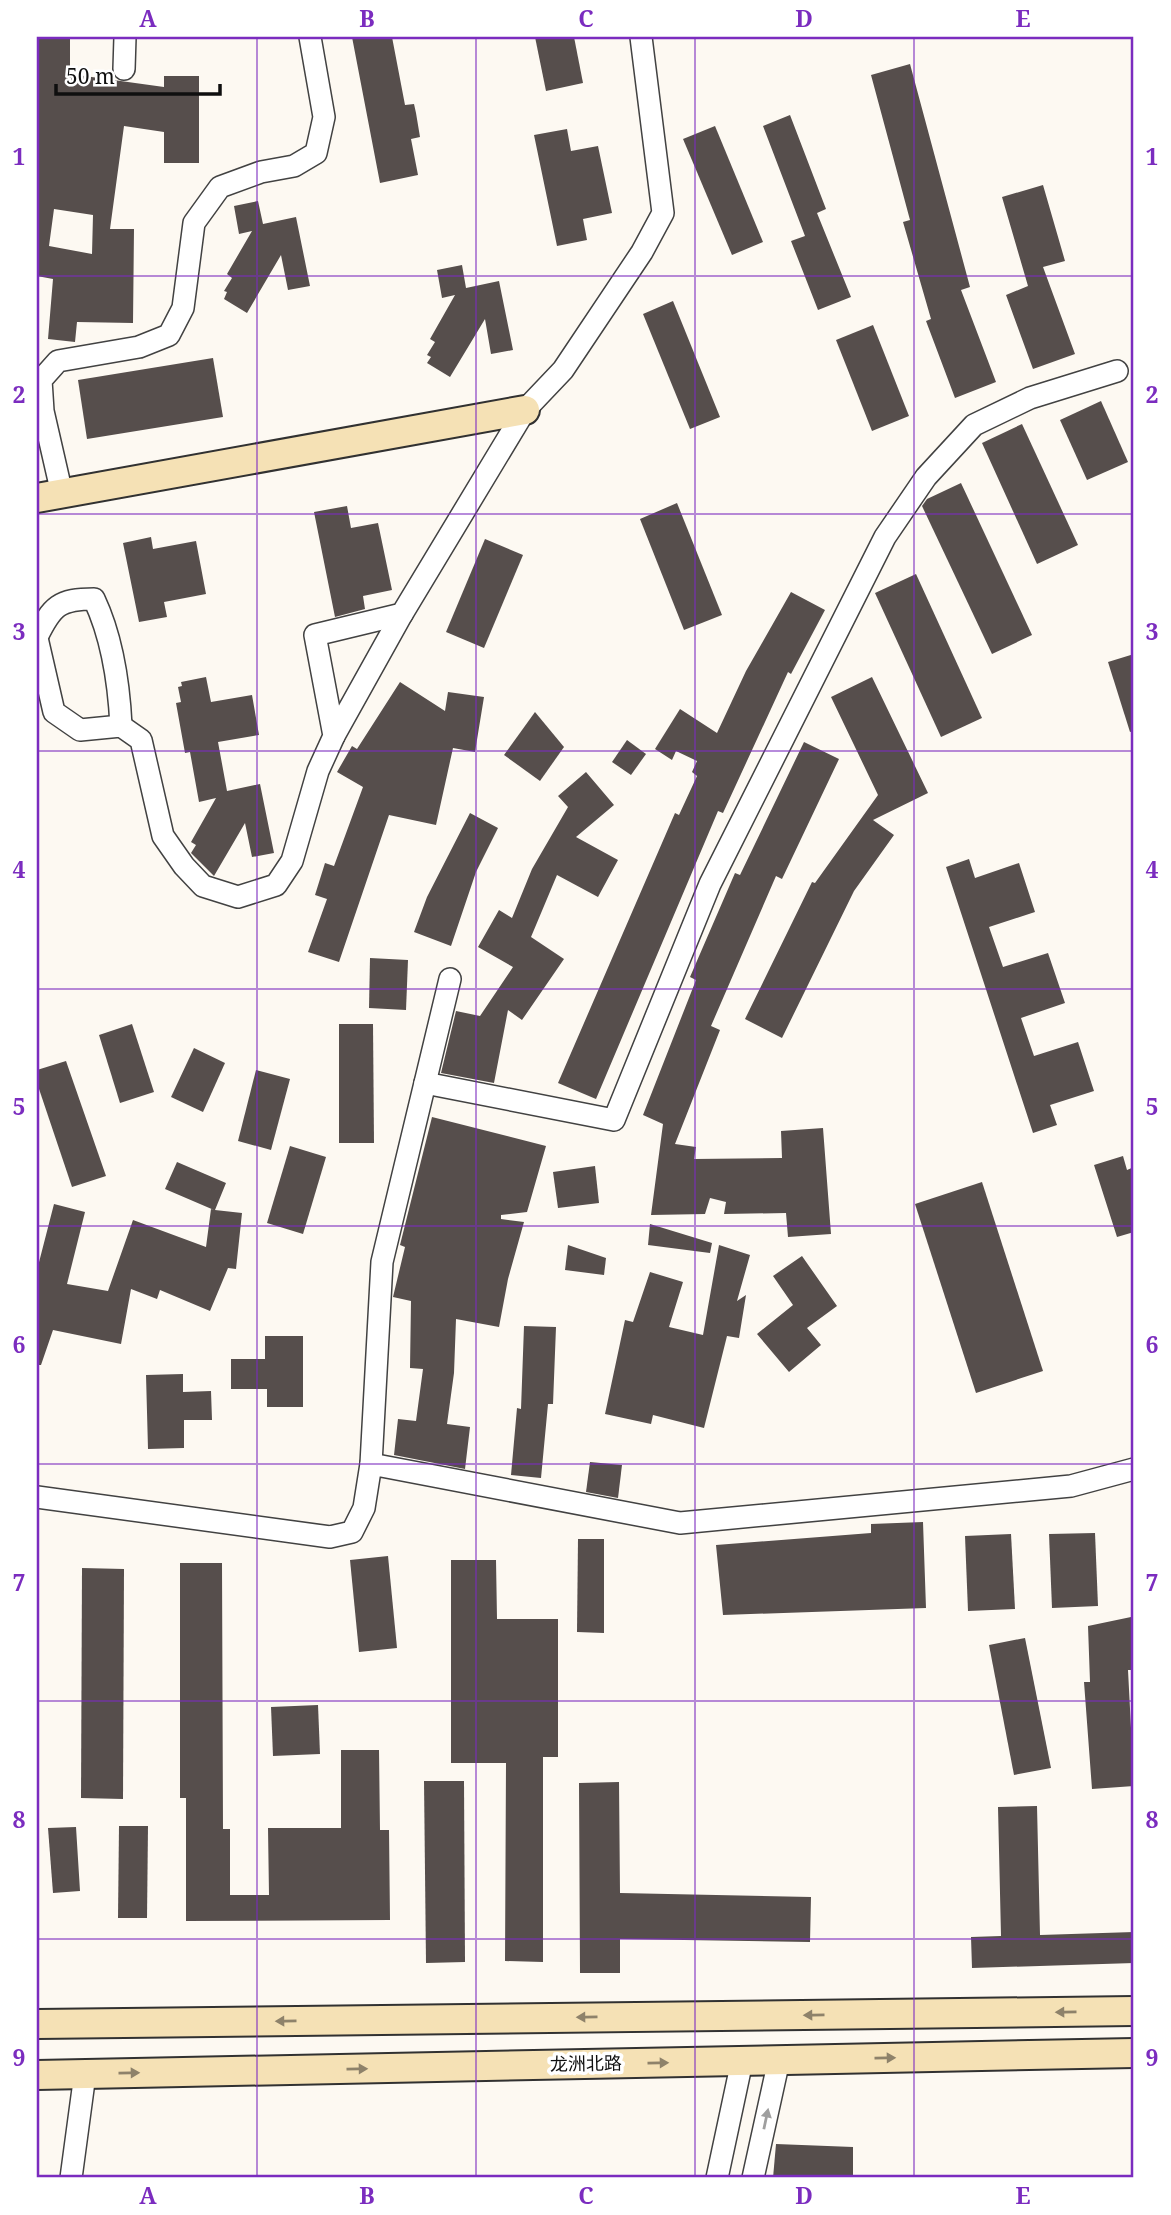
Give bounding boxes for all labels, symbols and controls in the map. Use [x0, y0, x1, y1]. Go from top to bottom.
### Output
text: A [139, 2, 157, 34]
text: B [359, 2, 375, 34]
text: C [578, 2, 594, 34]
text: D [795, 2, 813, 34]
text: E [1015, 2, 1031, 34]
scale bar [56, 52, 220, 96]
text: 50 m [66, 62, 115, 90]
text: 1 [13, 140, 26, 172]
text: 1 [1146, 140, 1159, 172]
text: 2 [13, 378, 26, 410]
text: 2 [1146, 378, 1159, 410]
text: 3 [13, 615, 26, 647]
text: 3 [1146, 615, 1159, 647]
text: 4 [13, 853, 26, 885]
text: 4 [1146, 853, 1159, 885]
text: 5 [13, 1090, 26, 1122]
text: 5 [1146, 1090, 1159, 1122]
text: 6 [13, 1328, 26, 1360]
text: 6 [1146, 1328, 1159, 1360]
text: 7 [13, 1566, 26, 1598]
text: 7 [1146, 1566, 1159, 1598]
text: 8 [13, 1803, 26, 1835]
text: 8 [1146, 1803, 1159, 1835]
one-way arrow [1055, 2006, 1077, 2018]
one-way arrow [803, 2009, 825, 2021]
one-way arrow [575, 2012, 597, 2023]
one-way arrow [274, 2015, 296, 2027]
text: 9 [13, 2041, 26, 2073]
text: 9 [1146, 2041, 1159, 2073]
street label: 龙洲北路 [550, 2050, 622, 2076]
one-way arrow [875, 2053, 897, 2064]
one-way arrow [647, 2057, 669, 2069]
one-way arrow [346, 2063, 368, 2075]
one-way arrow [119, 2068, 141, 2079]
one-way arrow [760, 2108, 771, 2130]
text: A [139, 2179, 157, 2211]
text: B [359, 2179, 375, 2211]
text: C [578, 2179, 594, 2211]
text: D [795, 2179, 813, 2211]
text: E [1015, 2179, 1031, 2211]

